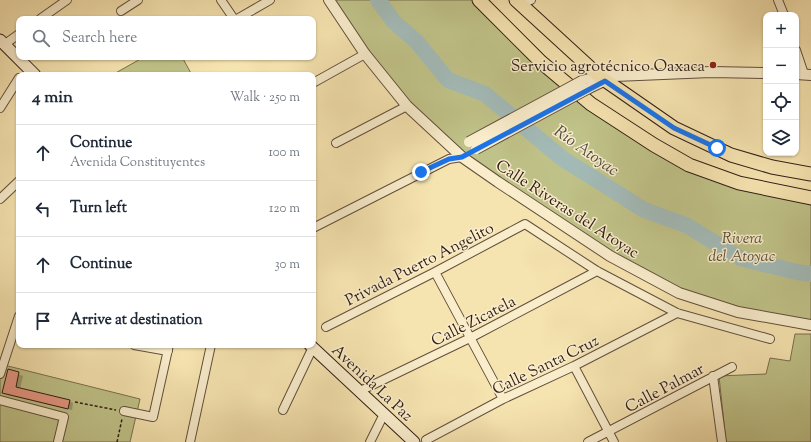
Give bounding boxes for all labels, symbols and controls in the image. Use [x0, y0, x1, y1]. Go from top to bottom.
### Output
map controls [763, 12, 799, 156]
button: + [763, 12, 799, 48]
search box [16, 16, 316, 60]
icon: search [30, 27, 52, 49]
text: Search here [62, 28, 137, 49]
button: − [763, 48, 799, 84]
place label: Servicio agrotécnico Oaxaca [511, 56, 706, 79]
marker: Servicio agrotécnico Oaxaca [708, 60, 718, 70]
button: locate [763, 84, 799, 120]
text: 4 min [32, 86, 73, 110]
text: Walk · 250 m [230, 89, 300, 107]
water label: Río Atoyac [548, 120, 623, 183]
button: layers [763, 120, 799, 156]
text: Continue [70, 133, 132, 154]
route start [708, 139, 726, 157]
icon: ahead [32, 142, 54, 164]
text: 100 m [268, 144, 300, 162]
text: Avenida Constituyentes [70, 154, 205, 172]
street label: Calle Riveras del Atoyac [490, 155, 643, 265]
route end [412, 163, 430, 181]
icon: left [32, 198, 54, 220]
text: Turn left [70, 198, 127, 219]
text: 120 m [269, 200, 300, 218]
street label: Privada Puerto Angelito [342, 218, 499, 313]
park label: Rivera del Atoyac [709, 228, 776, 269]
icon: ahead [32, 254, 54, 276]
text: Continue [70, 254, 132, 275]
text: 30 m [274, 256, 300, 274]
street label: Calle Zicatela [428, 291, 521, 353]
icon: arrive [32, 310, 54, 332]
text: Arrive at destination [70, 310, 203, 331]
street label: Calle Santa Cruz [489, 330, 603, 402]
street label: Avenida La Paz [325, 340, 417, 428]
street label: Calle Palmar [621, 359, 709, 420]

